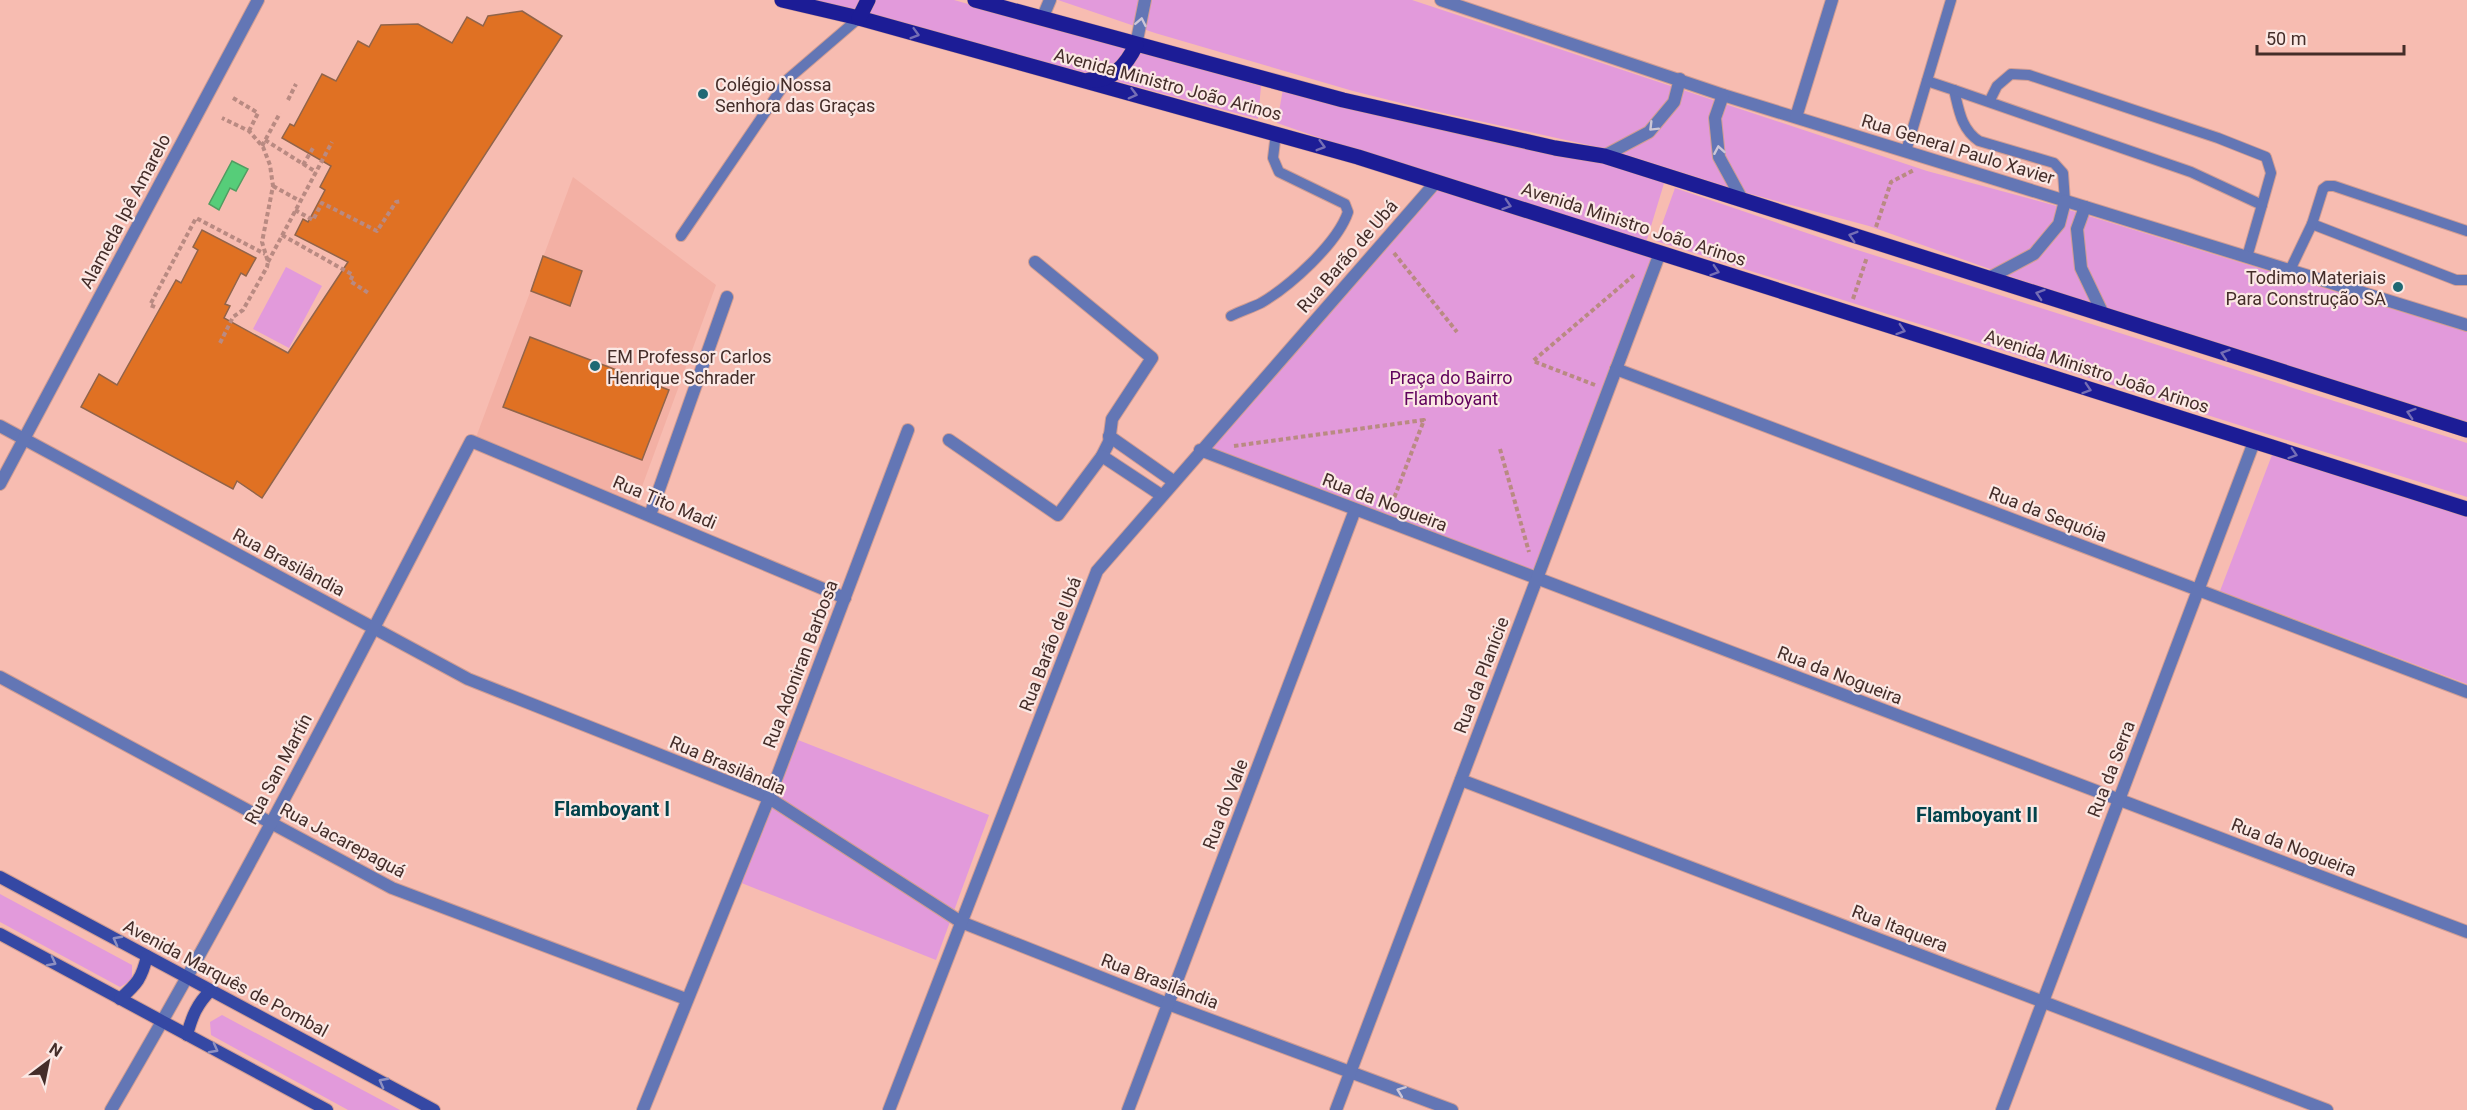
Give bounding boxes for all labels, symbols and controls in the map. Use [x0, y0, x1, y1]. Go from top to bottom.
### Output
one-way arrow [1134, 18, 1147, 28]
scale bar [2257, 18, 2404, 56]
one-way arrow [909, 27, 920, 39]
text: 50 m [2266, 28, 2306, 49]
street label: Avenida Ministro João Arinos [1052, 43, 1284, 125]
place label: Colégio Nossa Senhora das Graças [715, 74, 875, 116]
marker: Colégio Nossa Senhora das Graças [696, 87, 710, 101]
one-way arrow [1127, 87, 1138, 99]
street label: Rua General Paulo Xavier [1859, 110, 2057, 188]
one-way arrow [1649, 119, 1660, 130]
street label: Alameda Ipê Amarelo [75, 130, 175, 292]
one-way arrow [1315, 139, 1326, 151]
one-way arrow [1713, 145, 1726, 155]
street label: Avenida Ministro João Arinos [1519, 178, 1749, 270]
street label: Rua Barão de Ubá [1292, 195, 1402, 317]
one-way arrow [1501, 197, 1512, 210]
one-way arrow [1848, 231, 1859, 243]
one-way arrow [1709, 264, 1720, 276]
place label: Todimo Materiais Para Construção SA [2225, 267, 2386, 309]
marker: Todimo Materiais Para Construção SA [2391, 280, 2405, 294]
one-way arrow [2035, 289, 2046, 302]
one-way arrow [1895, 323, 1906, 335]
street label: Avenida Ministro João Arinos [1982, 325, 2212, 417]
place label: EM Professor Carlos Henrique Schrader [607, 346, 772, 388]
one-way arrow [2220, 349, 2231, 361]
marker: EM Professor Carlos Henrique Schrader [588, 359, 602, 373]
park label: Praça do Bairro Flamboyant [1389, 367, 1513, 409]
one-way arrow [2081, 382, 2092, 394]
one-way arrow [2406, 408, 2417, 420]
one-way arrow [2287, 447, 2298, 459]
street label: Rua da Nogueira [1319, 468, 1451, 536]
street label: Rua Tito Madi [610, 471, 720, 533]
street label: Rua da Sequóia [1986, 482, 2110, 546]
street label: Rua Brasilândia [229, 524, 349, 600]
street label: Rua Barão de Ubá [1015, 574, 1085, 714]
street label: Rua Adoniran Barbosa [758, 577, 842, 751]
street label: Rua da Planície [1449, 614, 1513, 736]
street label: Rua da Nogueira [1774, 641, 1906, 709]
street label: Rua San Martín [240, 710, 316, 828]
street label: Rua da Serra [2083, 718, 2139, 820]
street label: Rua Brasilândia [667, 731, 789, 799]
street label: Rua do Vale [1198, 756, 1252, 852]
district label: Flamboyant I [554, 797, 670, 821]
street label: Rua Jacarepaguá [277, 798, 409, 882]
district label: Flamboyant II [1916, 803, 2038, 827]
street label: Rua da Nogueira [2228, 813, 2360, 881]
street label: Rua Itaquera [1849, 900, 1951, 956]
street label: Avenida Marquês de Pombal [120, 915, 332, 1041]
one-way arrow [112, 935, 123, 947]
street label: Rua Brasilândia [1098, 949, 1222, 1013]
one-way arrow [45, 955, 56, 966]
north arrow [18, 1032, 78, 1092]
text: N [46, 1039, 66, 1061]
one-way arrow [208, 1042, 218, 1053]
one-way arrow [378, 1078, 389, 1089]
one-way arrow [1397, 1085, 1407, 1098]

